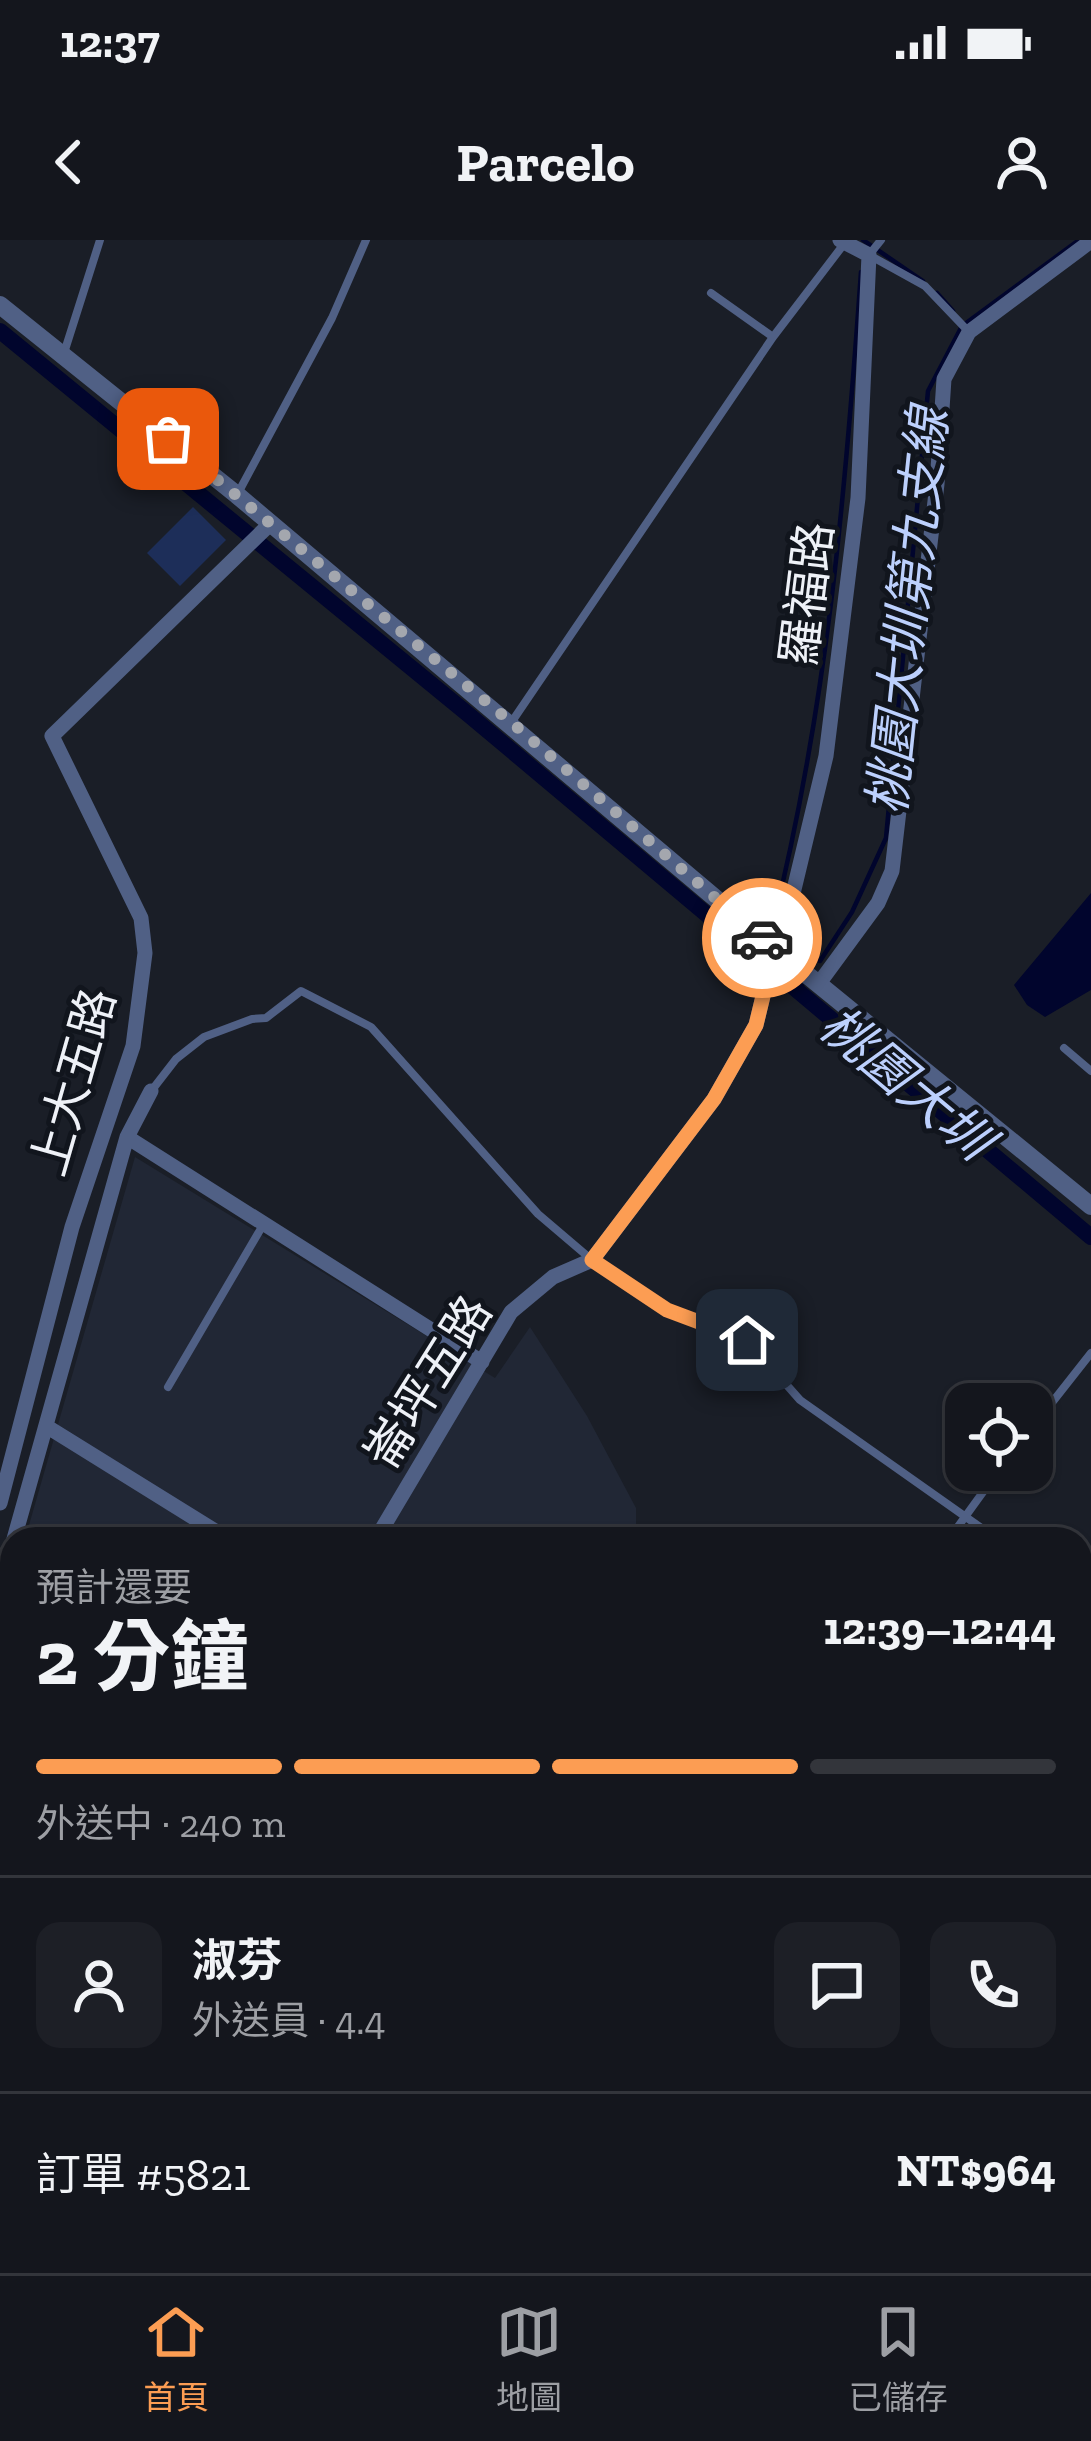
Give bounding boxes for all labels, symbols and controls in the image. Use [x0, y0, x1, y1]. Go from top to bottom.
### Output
text: 12:37 [60, 15, 160, 69]
icon: back [36, 129, 102, 195]
icon: person [989, 129, 1055, 195]
text: Parcelo [456, 130, 635, 195]
pin [117, 388, 219, 490]
water label: 桃園大圳第九支線 [856, 400, 960, 817]
icon: bag [135, 406, 201, 472]
street label: 羅福路 [770, 519, 844, 669]
courier [702, 878, 822, 998]
icon: car [729, 905, 795, 971]
street label: 上大五路 [19, 982, 127, 1182]
water label: 桃園大圳 [808, 994, 1009, 1176]
street label: 崙坪五路 [353, 1285, 503, 1479]
pin [696, 1289, 798, 1391]
icon: home [714, 1307, 780, 1373]
map controls [945, 1383, 1053, 1491]
button: locate [945, 1383, 1053, 1491]
text: 預計還要 [36, 1564, 192, 1611]
text: 12:39–12:44 [824, 1602, 1056, 1656]
text: 2 分鐘 [36, 1610, 248, 1704]
text: 外送中 · 240 m [36, 1800, 285, 1847]
button: person [36, 1922, 162, 2048]
button: chat [774, 1922, 900, 2048]
button: phone [930, 1922, 1056, 2048]
text: 淑芬 [192, 1934, 282, 1988]
text: 外送員 · 4.4 [192, 1997, 386, 2044]
text: NT$964 [897, 2144, 1056, 2198]
text: 訂單 #5821 [36, 2148, 251, 2202]
tab: 首頁 [143, 2299, 209, 2419]
tab: 地圖 [496, 2299, 562, 2419]
tab: 已儲存 [849, 2299, 948, 2419]

